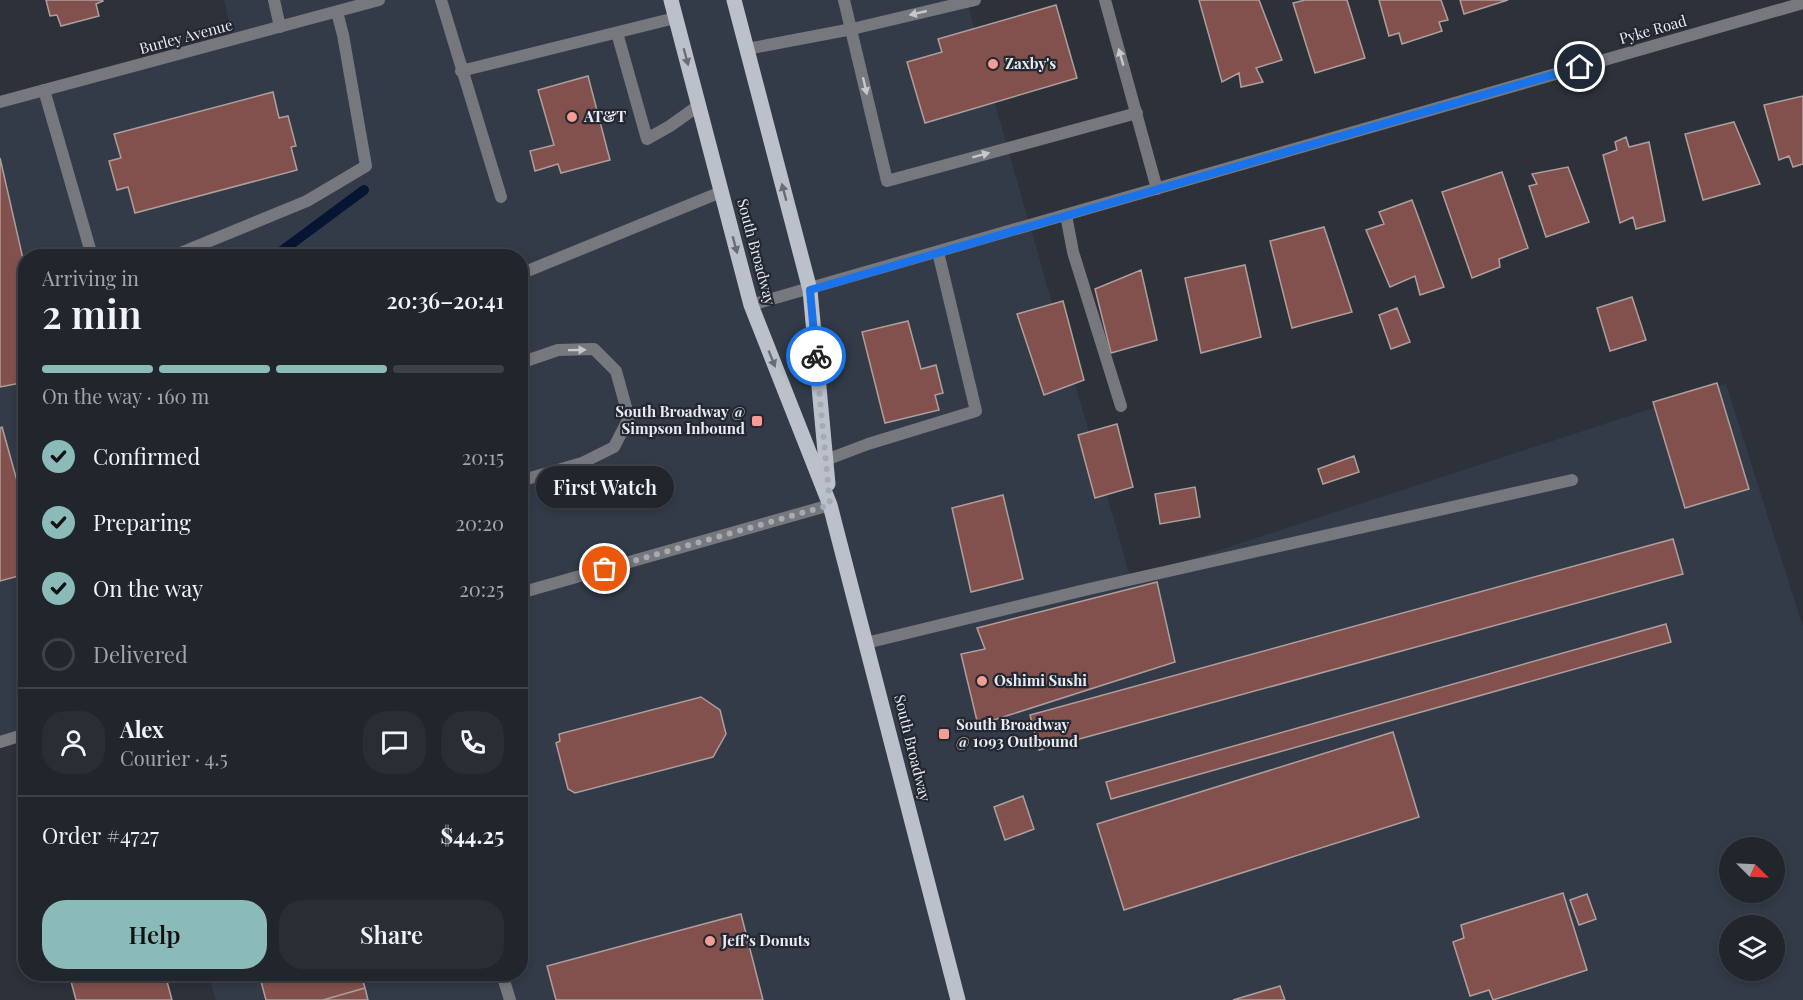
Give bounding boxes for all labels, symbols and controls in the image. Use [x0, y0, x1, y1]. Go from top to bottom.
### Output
one-way arrow [909, 9, 928, 19]
street label: Pyke Road [1617, 10, 1689, 48]
street label: Burley Avenue [137, 14, 235, 58]
pin [1554, 41, 1605, 92]
one-way arrow [681, 47, 691, 66]
one-way arrow [1116, 48, 1125, 66]
icon: home [1563, 50, 1596, 83]
place label: Zaxby's [1005, 53, 1056, 73]
marker: Zaxby's [986, 57, 1000, 71]
one-way arrow [861, 76, 871, 95]
place label: AT&T [583, 106, 626, 126]
marker: AT&T [565, 110, 579, 124]
one-way arrow [972, 150, 990, 160]
one-way arrow [779, 183, 789, 201]
street label: South Broadway [733, 196, 781, 308]
one-way arrow [731, 236, 741, 254]
text: Arriving in [42, 264, 139, 291]
text: 20:36–20:41 [386, 285, 504, 315]
text: 2 min [42, 287, 142, 339]
courier [786, 326, 846, 386]
icon: bike [800, 340, 833, 373]
one-way arrow [567, 345, 586, 354]
one-way arrow [768, 351, 778, 369]
text: On the way · 160 m [42, 382, 209, 409]
place label: South Broadway @ Simpson Inbound [615, 401, 745, 438]
marker: South Broadway @ Simpson Inbound [750, 414, 764, 428]
icon: check [42, 440, 75, 473]
text: Confirmed [93, 441, 200, 471]
text: 20:15 [462, 443, 504, 470]
callout: First Watch [536, 467, 674, 509]
text: First Watch [553, 473, 657, 500]
icon: check [42, 506, 75, 539]
text: Preparing [93, 507, 191, 537]
text: 20:20 [456, 509, 504, 536]
pin [579, 543, 630, 594]
icon: bag [588, 552, 621, 585]
icon: check [42, 572, 75, 605]
text: On the way [93, 573, 203, 603]
text: 20:25 [459, 575, 504, 602]
text: Delivered [93, 639, 188, 669]
place label: Oshimi Sushi [994, 670, 1087, 690]
marker: Oshimi Sushi [975, 674, 989, 688]
street label: South Broadway [890, 692, 936, 804]
button: person [42, 711, 105, 774]
button: chat [363, 711, 426, 774]
button: phone [441, 711, 504, 774]
text: Alex [120, 714, 164, 744]
place label: South Broadway @ 1093 Outbound [956, 714, 1078, 751]
marker: South Broadway @ 1093 Outbound [937, 727, 951, 741]
text: Courier · 4.5 [120, 744, 228, 771]
text: Order #4727 [42, 820, 159, 850]
text: $44.25 [441, 820, 504, 850]
north arrow [1719, 837, 1785, 903]
map controls [1719, 837, 1785, 981]
button: Help [42, 900, 267, 969]
button: Share [279, 900, 504, 969]
button: layers [1719, 915, 1785, 981]
place label: Jeff's Donuts [721, 930, 810, 950]
marker: Jeff's Donuts [703, 934, 717, 948]

